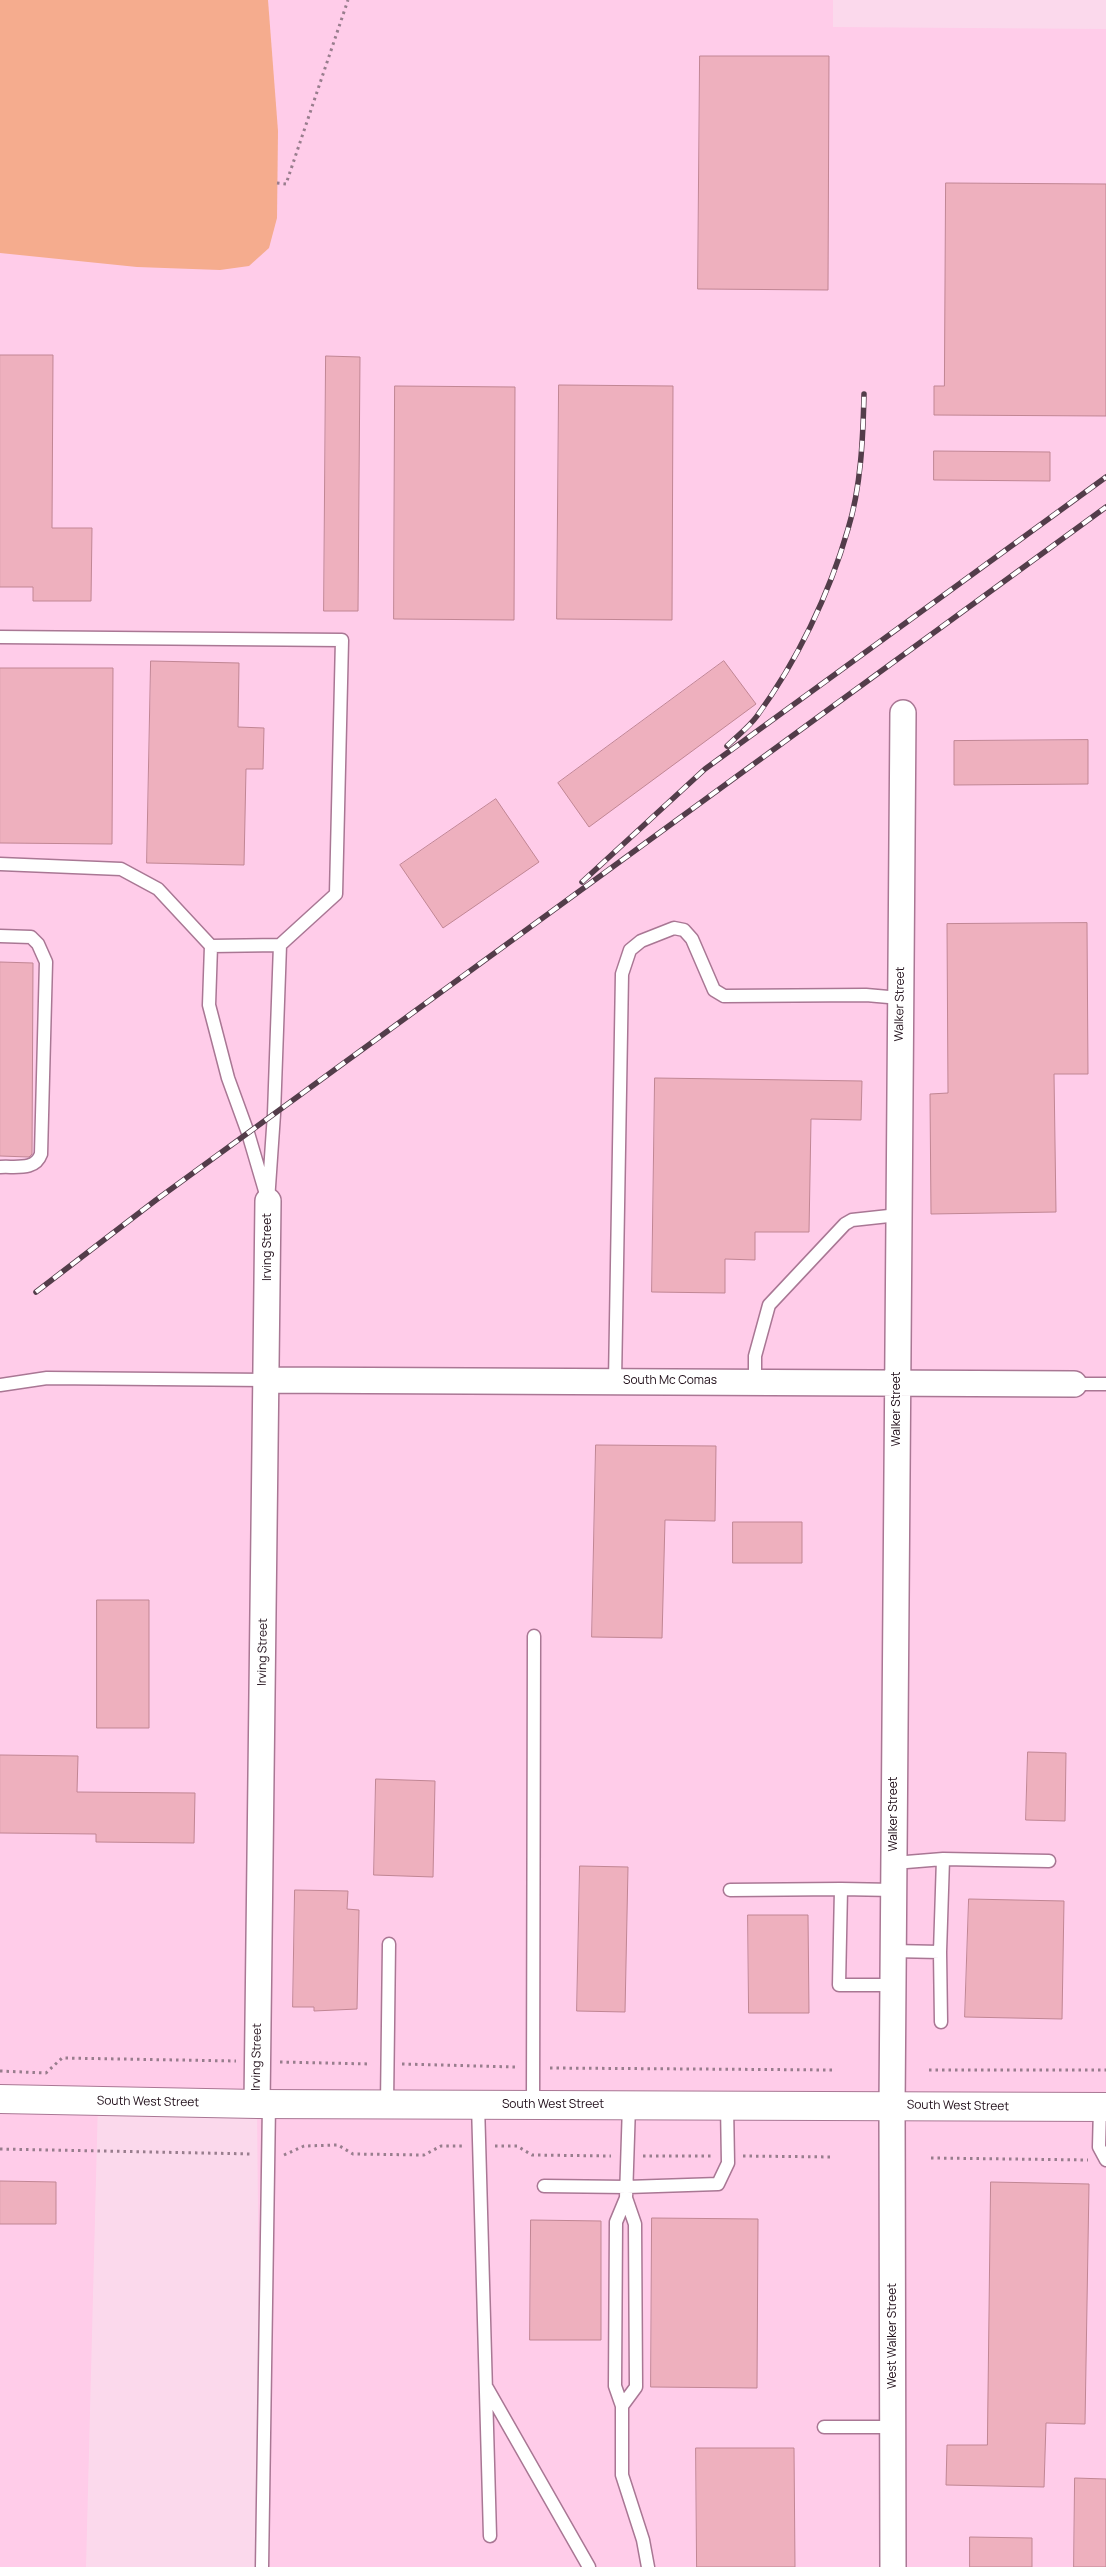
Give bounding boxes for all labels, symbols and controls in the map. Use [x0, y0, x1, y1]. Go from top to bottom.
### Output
street label: Walker Street [892, 966, 908, 1042]
street label: Irving Street [261, 1213, 275, 1281]
street label: Walker Street [890, 1372, 904, 1446]
street label: South Mc Comas [623, 1374, 717, 1388]
street label: Irving Street [255, 1618, 271, 1686]
street label: Walker Street [887, 1777, 901, 1851]
street label: Irving Street [249, 2023, 265, 2091]
street label: South West Street [97, 2094, 199, 2110]
street label: South West Street [502, 2098, 604, 2112]
street label: South West Street [907, 2098, 1009, 2114]
street label: West Walker Street [886, 2283, 900, 2389]

